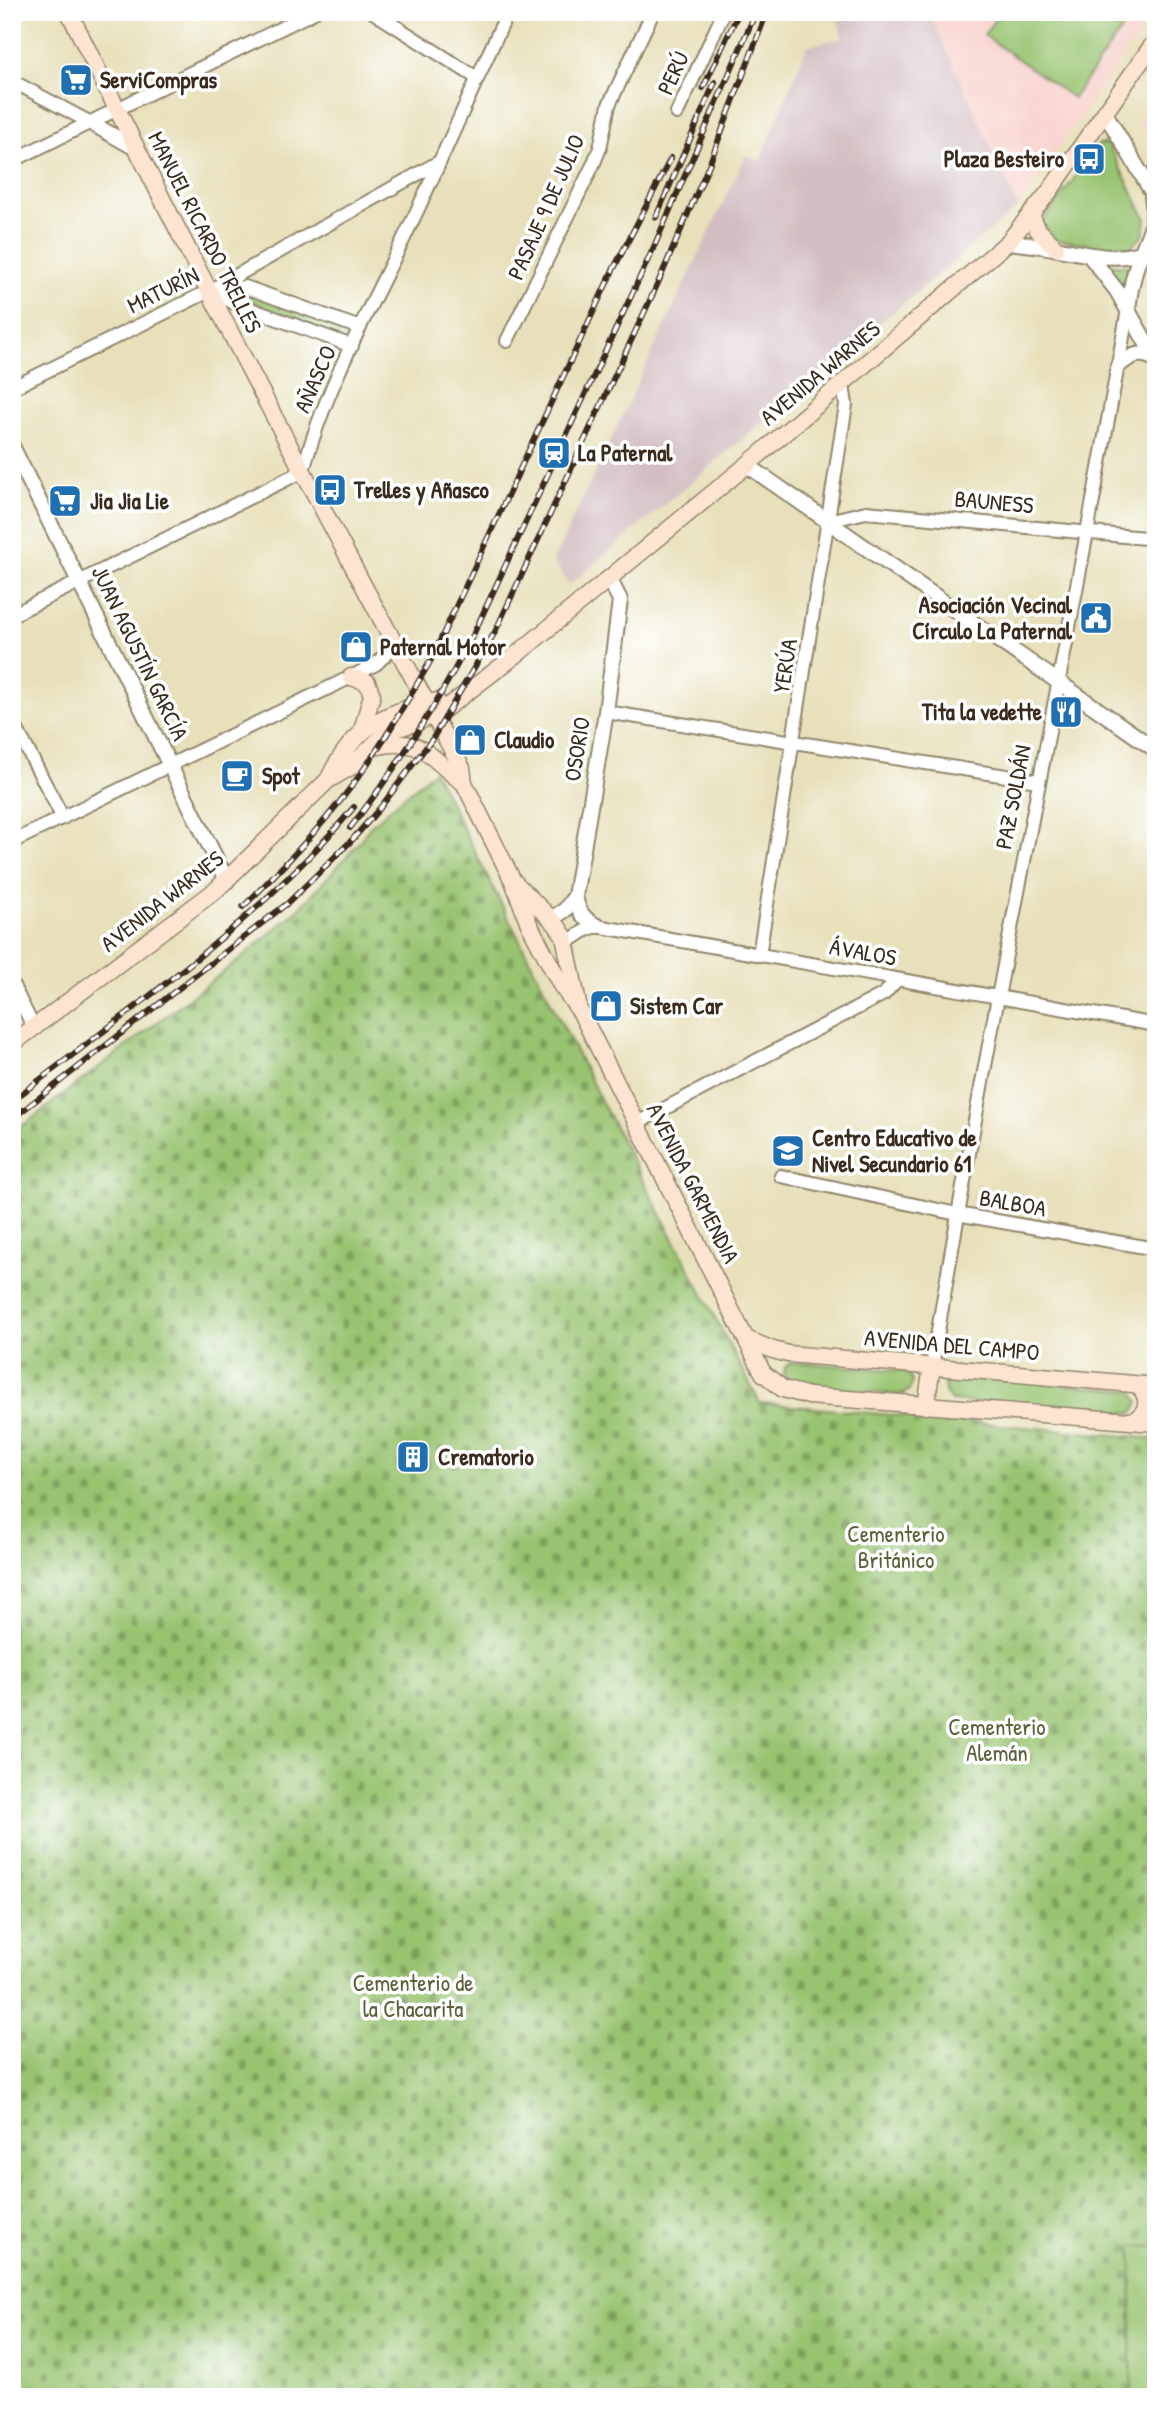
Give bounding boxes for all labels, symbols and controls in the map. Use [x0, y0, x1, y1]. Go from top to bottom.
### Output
street label: PERÚ [649, 46, 696, 99]
supermarket icon: ServiCompras [57, 61, 95, 99]
place label: ServiCompras [100, 64, 217, 96]
street label: MANUEL RICARDO TRELLES [141, 126, 270, 338]
street label: PASAJE 9 DE JULIO [500, 129, 591, 284]
bus stop icon: Plaza Besteiro [1070, 140, 1108, 178]
place label: Plaza Besteiro [944, 143, 1065, 174]
street label: MATURÍN [122, 259, 204, 320]
street label: AVENIDA WARNES [753, 313, 887, 432]
street label: AÑASCO [286, 340, 343, 417]
station icon: La Paternal [535, 434, 573, 472]
place label: La Paternal [578, 437, 673, 468]
bus stop icon: Trelles y Añasco [311, 471, 349, 509]
place label: Trelles y Añasco [353, 474, 489, 506]
supermarket icon: Jia Jia Lie [46, 482, 84, 520]
street label: BAUNESS [953, 483, 1035, 520]
place label: Jia Jia Lie [90, 485, 170, 516]
street label: JUAN AGUSTÍN GARCÍA [85, 560, 196, 745]
place label: Asociación Vecinal Círculo La Paternal [912, 589, 1073, 646]
public building icon: Asociación Vecinal Círculo La Paternal [1077, 599, 1115, 637]
shop icon: Paternal Motor [337, 628, 375, 666]
place label: Paternal Motor [380, 631, 506, 662]
street label: YERÚA [765, 637, 804, 695]
restaurant icon: Tita la vedette [1047, 693, 1085, 731]
place label: Tita la vedette [921, 696, 1043, 727]
street label: OSORIO [556, 715, 597, 783]
shop icon: Claudio [451, 721, 489, 759]
place label: Claudio [494, 724, 555, 755]
street label: PAZ SOLDÁN [987, 742, 1038, 852]
cafe icon: Spot [218, 757, 256, 795]
place label: Spot [262, 760, 301, 792]
street label: AVENIDA WARNES [94, 843, 230, 958]
street label: ÁVALOS [827, 930, 899, 973]
shop icon: Sistem Car [587, 987, 625, 1025]
place label: Sistem Car [630, 990, 723, 1021]
street label: AVENIDA GARMENDIA [640, 1097, 747, 1268]
place label: Centro Educativo de Nivel Secundario 61 [812, 1122, 978, 1179]
school or university icon: Centro Educativo de Nivel Secundario 61 [769, 1132, 807, 1170]
street label: BALBOA [977, 1181, 1049, 1224]
street label: AVENIDA DEL CAMPO [863, 1321, 1041, 1368]
building icon: Crematorio [394, 1438, 432, 1476]
place label: Crematorio [438, 1441, 534, 1472]
park label: Cementerio Británico [847, 1518, 945, 1575]
park label: Cementerio Alemán [948, 1711, 1046, 1768]
park label: Cementerio de la Chacarita [353, 1967, 473, 2024]

